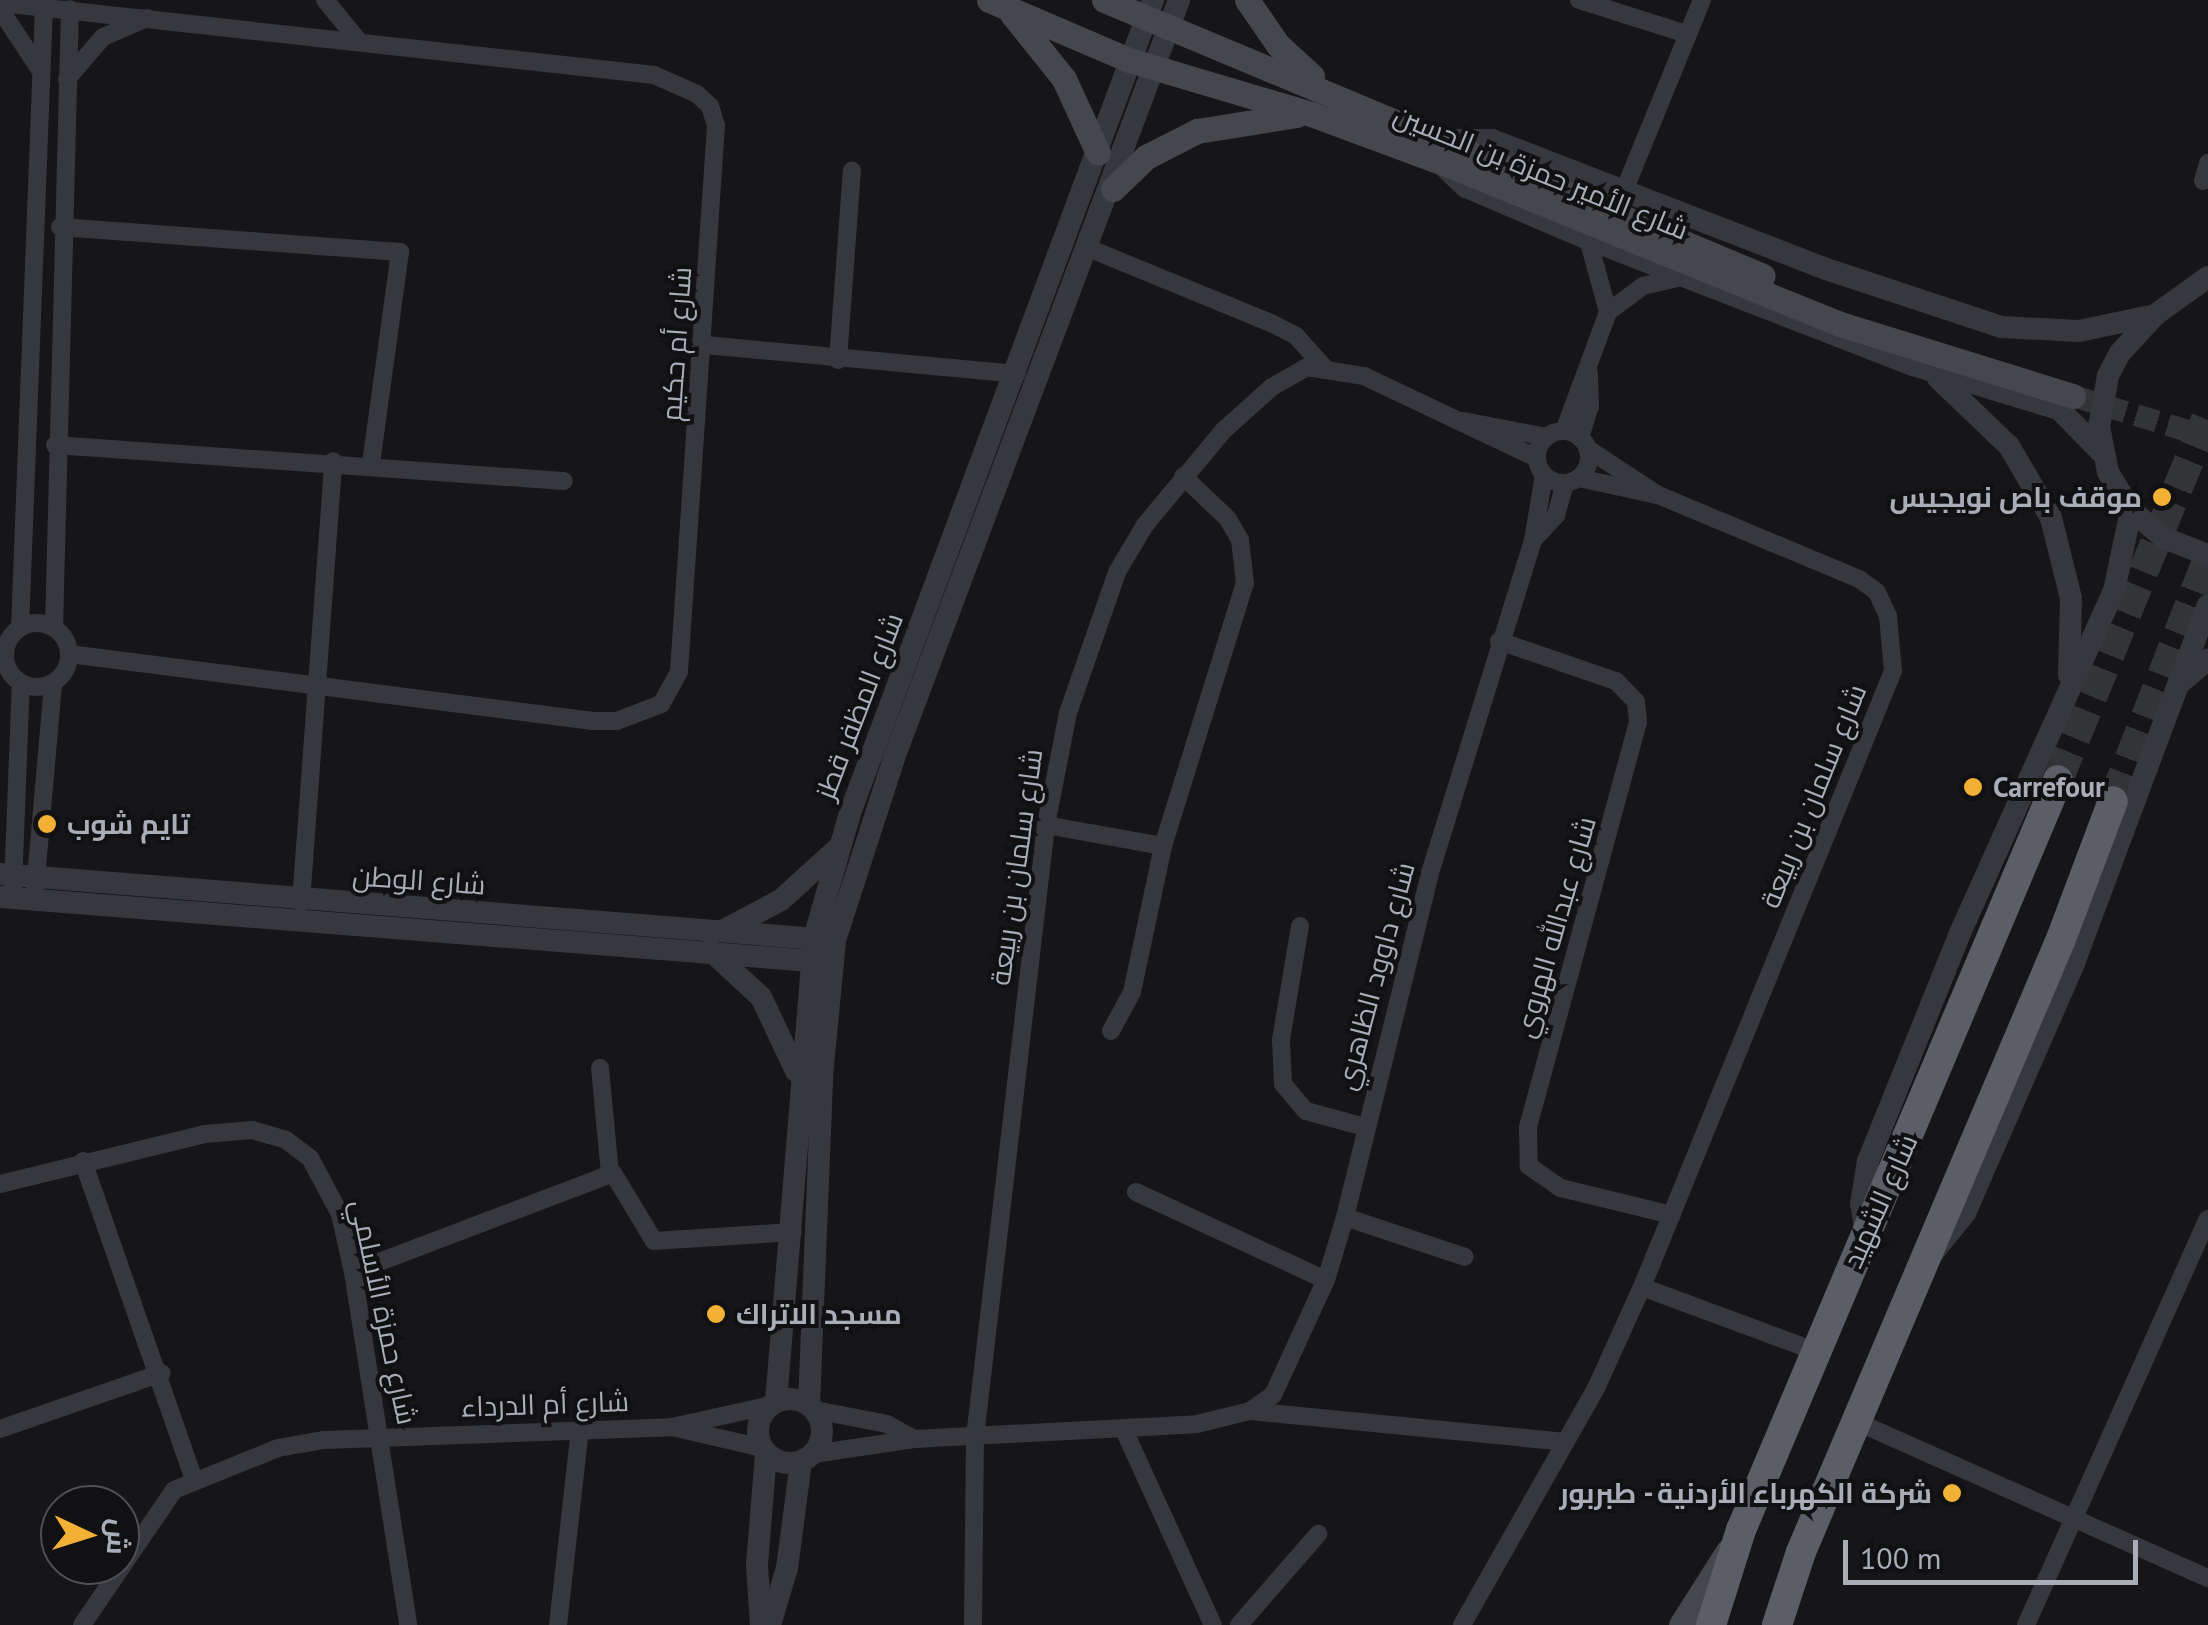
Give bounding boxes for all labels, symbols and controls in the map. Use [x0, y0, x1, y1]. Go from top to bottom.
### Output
street label: شارع الأمير حمزة بن الحسين [1389, 98, 1693, 246]
street label: شارع أم حكيم [654, 266, 698, 422]
place label: موقف باص نويجيس [1889, 480, 2142, 514]
marker: موقف باص نويجيس [2151, 486, 2173, 508]
street label: شارع المظفر قطز [808, 608, 910, 804]
street label: شارع سلمان بن ربيعة [1753, 679, 1873, 913]
street label: شارع سلمان بن ربيعة [983, 747, 1049, 987]
place label: Carrefour [1993, 770, 2105, 804]
marker: Carrefour [1962, 776, 1984, 798]
place label: تايم شوب [67, 807, 190, 841]
marker: تايم شوب [36, 813, 58, 835]
street label: شارع عبدالله الهروي [1507, 813, 1603, 1041]
street label: شارع داوود الظاهري [1328, 858, 1422, 1094]
street label: شارع الوطن [351, 859, 487, 901]
street label: شارع الشهيد [1836, 1129, 1924, 1273]
street label: شارع حمزة الأسلمي [344, 1196, 424, 1428]
place label: مسجد الاتراك [736, 1297, 902, 1331]
marker: مسجد الاتراك [705, 1303, 727, 1325]
street label: شارع أم الدرداء [460, 1384, 630, 1424]
place label: شركة الكهرباء الأردنية - طبربور [1556, 1476, 1932, 1510]
marker: شركة الكهرباء الأردنية - طبربور [1941, 1482, 1963, 1504]
north arrow [40, 1485, 140, 1585]
text: ش [99, 1518, 138, 1556]
scale bar [1848, 1520, 2143, 1582]
text: 100 m [1860, 1538, 1941, 1577]

